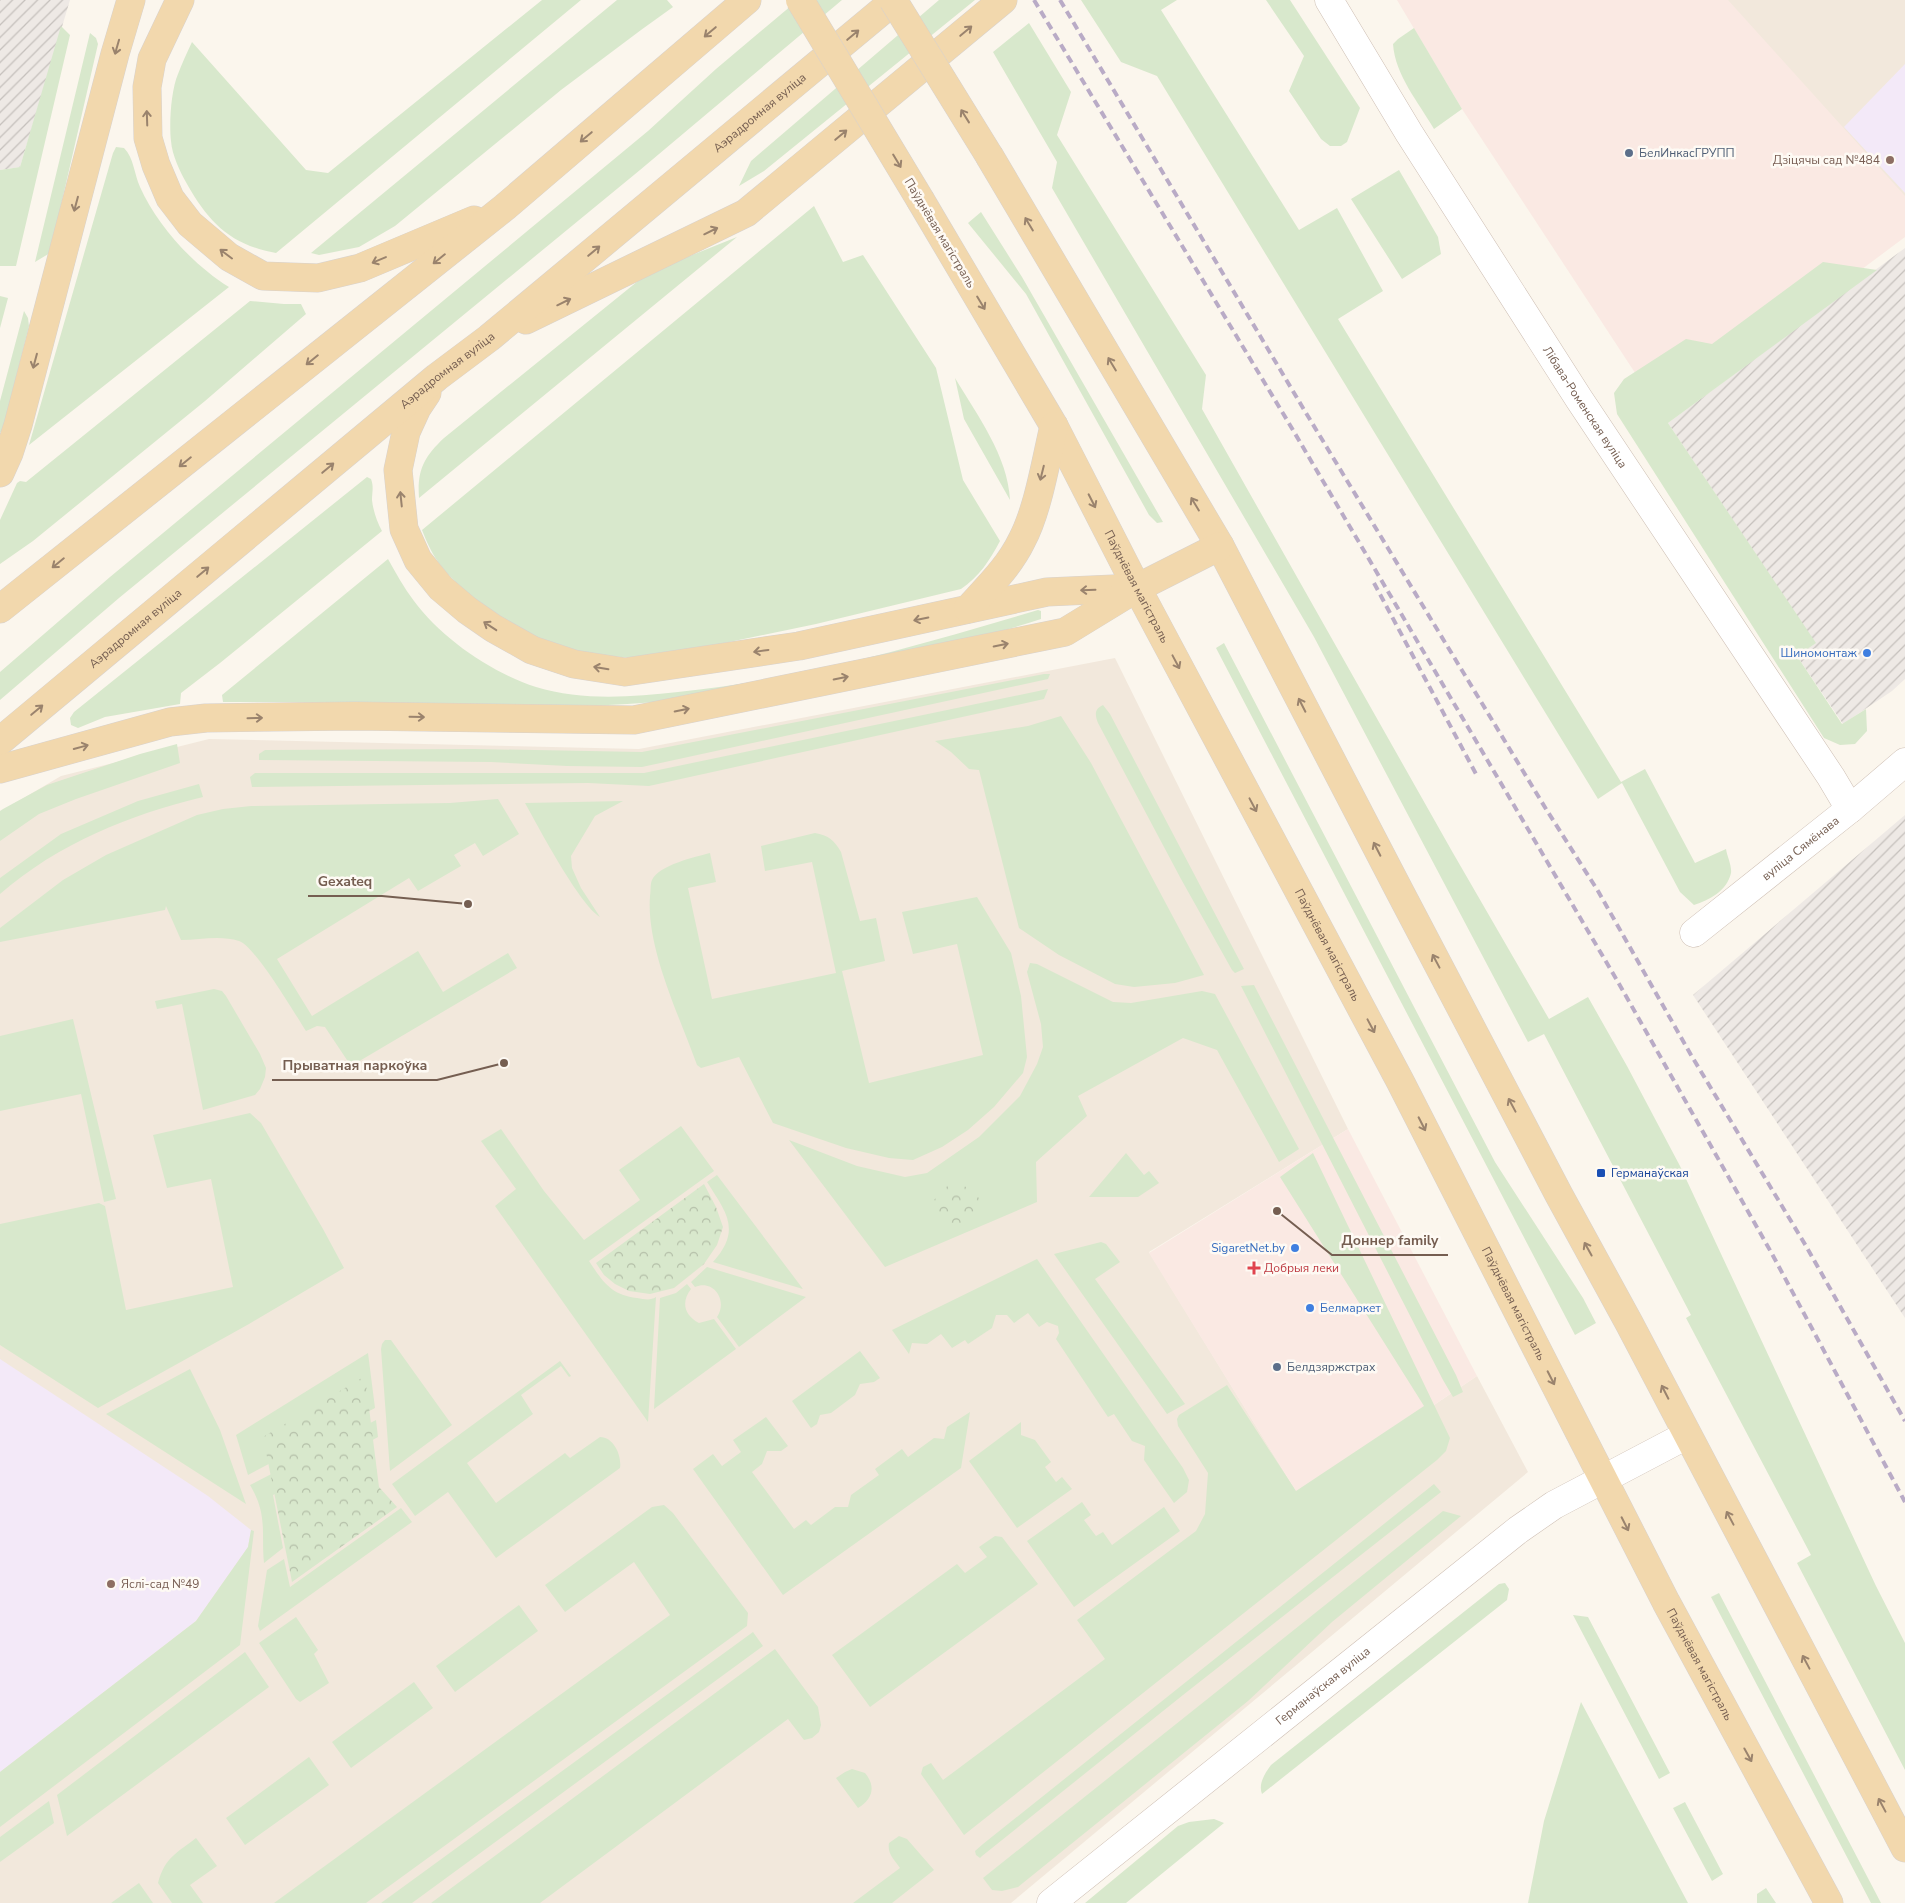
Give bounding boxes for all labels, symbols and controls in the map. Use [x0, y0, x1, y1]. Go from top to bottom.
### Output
one-way arrow [704, 26, 717, 37]
one-way arrow [959, 26, 972, 37]
one-way arrow [846, 30, 859, 41]
one-way arrow [112, 38, 122, 54]
street label: Аэрадромная вуліца [710, 69, 810, 156]
one-way arrow [959, 109, 970, 123]
one-way arrow [142, 110, 152, 126]
one-way arrow [834, 129, 847, 141]
one-way arrow [580, 132, 593, 143]
place label: БелИнкасГРУПП [1639, 145, 1735, 161]
marker: БелИнкасГРУПП [1623, 147, 1635, 159]
place label: Дзіцячы сад №484 [1773, 152, 1880, 168]
one-way arrow [893, 154, 903, 168]
marker: Дзіцячы сад №484 [1884, 154, 1896, 166]
street label: Паўднёвая магістраль [901, 175, 979, 291]
one-way arrow [70, 195, 80, 211]
one-way arrow [1024, 217, 1034, 231]
one-way arrow [703, 226, 718, 236]
one-way arrow [587, 245, 600, 257]
one-way arrow [219, 249, 233, 259]
one-way arrow [432, 254, 446, 264]
one-way arrow [372, 255, 387, 265]
one-way arrow [977, 295, 987, 309]
one-way arrow [556, 296, 571, 306]
street label: Аэрадромная вуліца [397, 328, 498, 412]
street label: Лібава-Роменская вуліца [1539, 343, 1631, 471]
one-way arrow [29, 352, 39, 368]
one-way arrow [306, 355, 319, 366]
one-way arrow [1107, 357, 1117, 371]
one-way arrow [179, 456, 192, 467]
one-way arrow [321, 463, 334, 474]
one-way arrow [1037, 465, 1047, 481]
one-way arrow [396, 491, 406, 507]
one-way arrow [1088, 493, 1097, 508]
one-way arrow [1189, 497, 1199, 511]
street label: Паўднёвая магістраль [1101, 527, 1173, 646]
one-way arrow [52, 557, 65, 568]
one-way arrow [196, 567, 209, 578]
street label: Аэрадромная вуліца [85, 585, 185, 672]
one-way arrow [1080, 585, 1096, 595]
one-way arrow [913, 615, 929, 625]
one-way arrow [483, 621, 497, 631]
one-way arrow [992, 640, 1008, 650]
place label: Шиномонтаж [1781, 645, 1858, 661]
one-way arrow [754, 647, 770, 657]
marker: Шиномонтаж [1861, 647, 1873, 659]
one-way arrow [1172, 654, 1181, 669]
one-way arrow [593, 662, 609, 672]
one-way arrow [833, 672, 849, 682]
one-way arrow [1297, 697, 1307, 712]
one-way arrow [31, 704, 44, 715]
one-way arrow [674, 705, 690, 714]
one-way arrow [409, 712, 425, 721]
one-way arrow [247, 713, 263, 722]
one-way arrow [72, 742, 88, 751]
one-way arrow [1248, 798, 1258, 813]
street label: вуліца Сямёнава [1758, 813, 1842, 884]
one-way arrow [1372, 842, 1381, 857]
callout: Gexateq [308, 867, 382, 896]
text: Gexateq [318, 872, 372, 891]
street label: Паўднёвая магістраль [1291, 886, 1364, 1004]
one-way arrow [1431, 954, 1441, 969]
one-way arrow [1366, 1018, 1376, 1033]
callout: Прыватная паркоўка [272, 1051, 437, 1080]
text: Прыватная паркоўка [283, 1056, 427, 1075]
one-way arrow [1507, 1098, 1517, 1113]
one-way arrow [1417, 1117, 1427, 1132]
place label: Германаўская [1611, 1165, 1689, 1181]
marker: Германаўская [1595, 1167, 1607, 1179]
callout: Доннер family [1332, 1226, 1448, 1255]
text: Доннер family [1342, 1231, 1439, 1250]
place label: SigaretNet.by [1211, 1240, 1286, 1256]
marker: SigaretNet.by [1289, 1242, 1301, 1254]
one-way arrow [1583, 1242, 1593, 1256]
street label: Паўднёвая магістраль [1478, 1244, 1549, 1363]
place label: Добрыя леки [1264, 1260, 1339, 1276]
marker: Добрыя леки [1248, 1262, 1260, 1274]
place label: Белмаркет [1320, 1300, 1382, 1316]
marker: Белмаркет [1304, 1302, 1316, 1314]
place label: Белдзяржстрах [1287, 1359, 1376, 1375]
marker: Белдзяржстрах [1271, 1361, 1283, 1373]
one-way arrow [1546, 1371, 1556, 1386]
one-way arrow [1660, 1385, 1669, 1400]
one-way arrow [1725, 1511, 1735, 1526]
one-way arrow [1621, 1516, 1630, 1531]
place label: Яслі-сад №49 [121, 1576, 199, 1592]
marker: Яслі-сад №49 [105, 1578, 117, 1590]
street label: Паўднёвая магістраль [1663, 1605, 1737, 1723]
street label: Германаўская вуліца [1272, 1643, 1374, 1729]
one-way arrow [1801, 1654, 1811, 1669]
one-way arrow [1744, 1747, 1754, 1762]
one-way arrow [1877, 1798, 1886, 1813]

